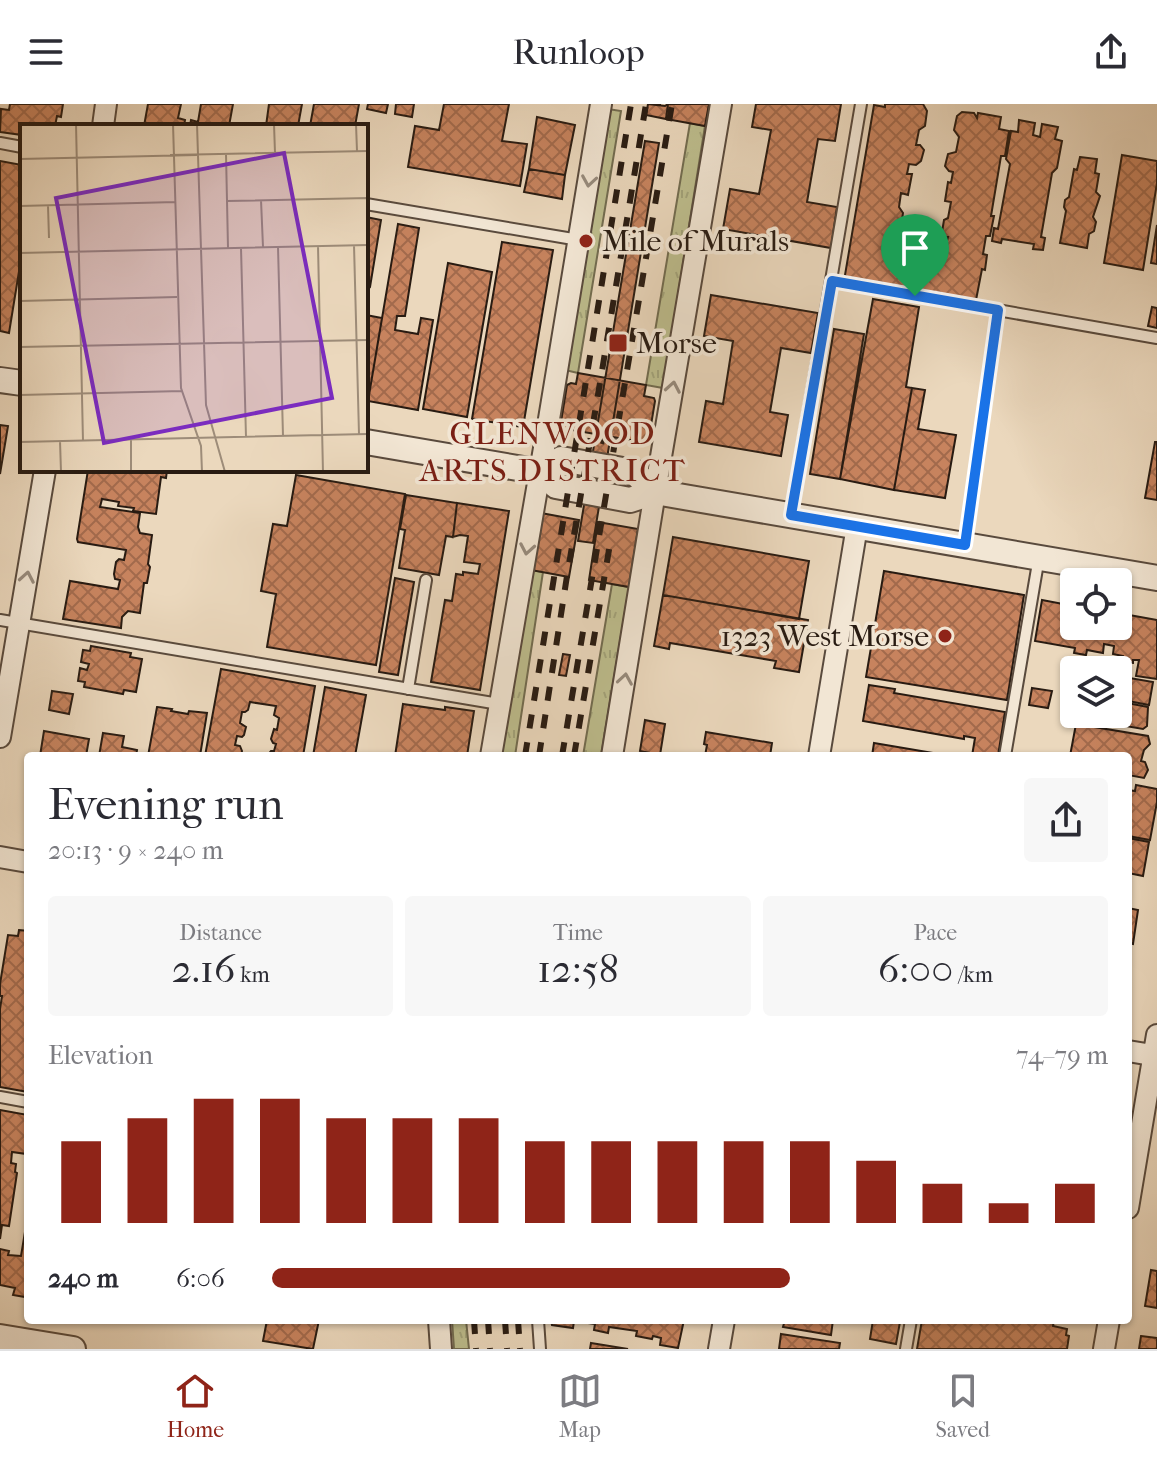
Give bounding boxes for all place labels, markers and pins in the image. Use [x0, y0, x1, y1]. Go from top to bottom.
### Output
pin [881, 214, 949, 296]
place label: Mile of Murals [602, 224, 789, 259]
marker: Mile of Murals [577, 232, 595, 250]
place label: Morse [636, 326, 717, 361]
marker: Morse [607, 332, 629, 354]
place label: 1323 West Morse [721, 619, 929, 654]
marker: 1323 West Morse [936, 627, 954, 645]

